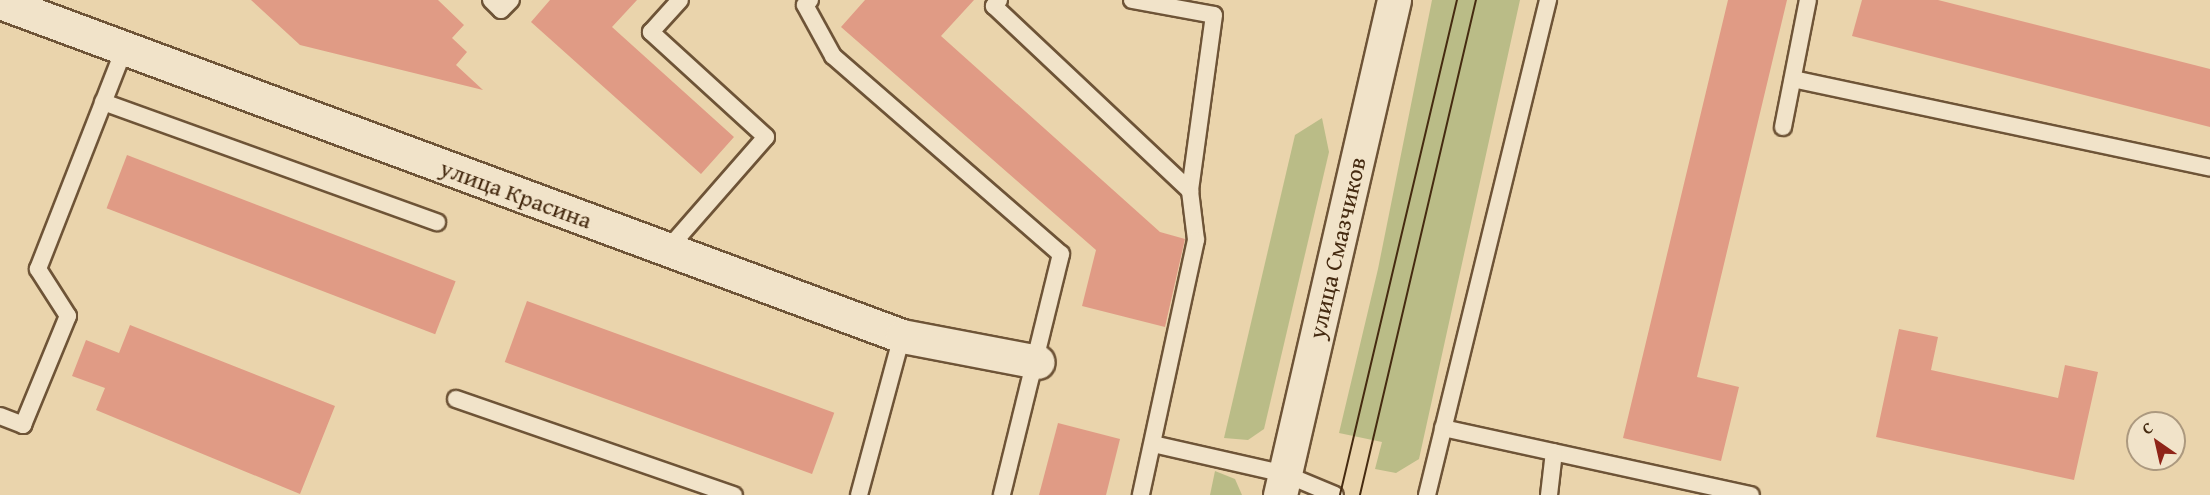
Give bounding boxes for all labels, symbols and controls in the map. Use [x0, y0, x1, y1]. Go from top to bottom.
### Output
street label: улица Красина [436, 153, 596, 235]
street label: улица Смазчиков [1302, 154, 1372, 342]
north arrow [2126, 411, 2186, 471]
text: С [2137, 415, 2158, 440]

